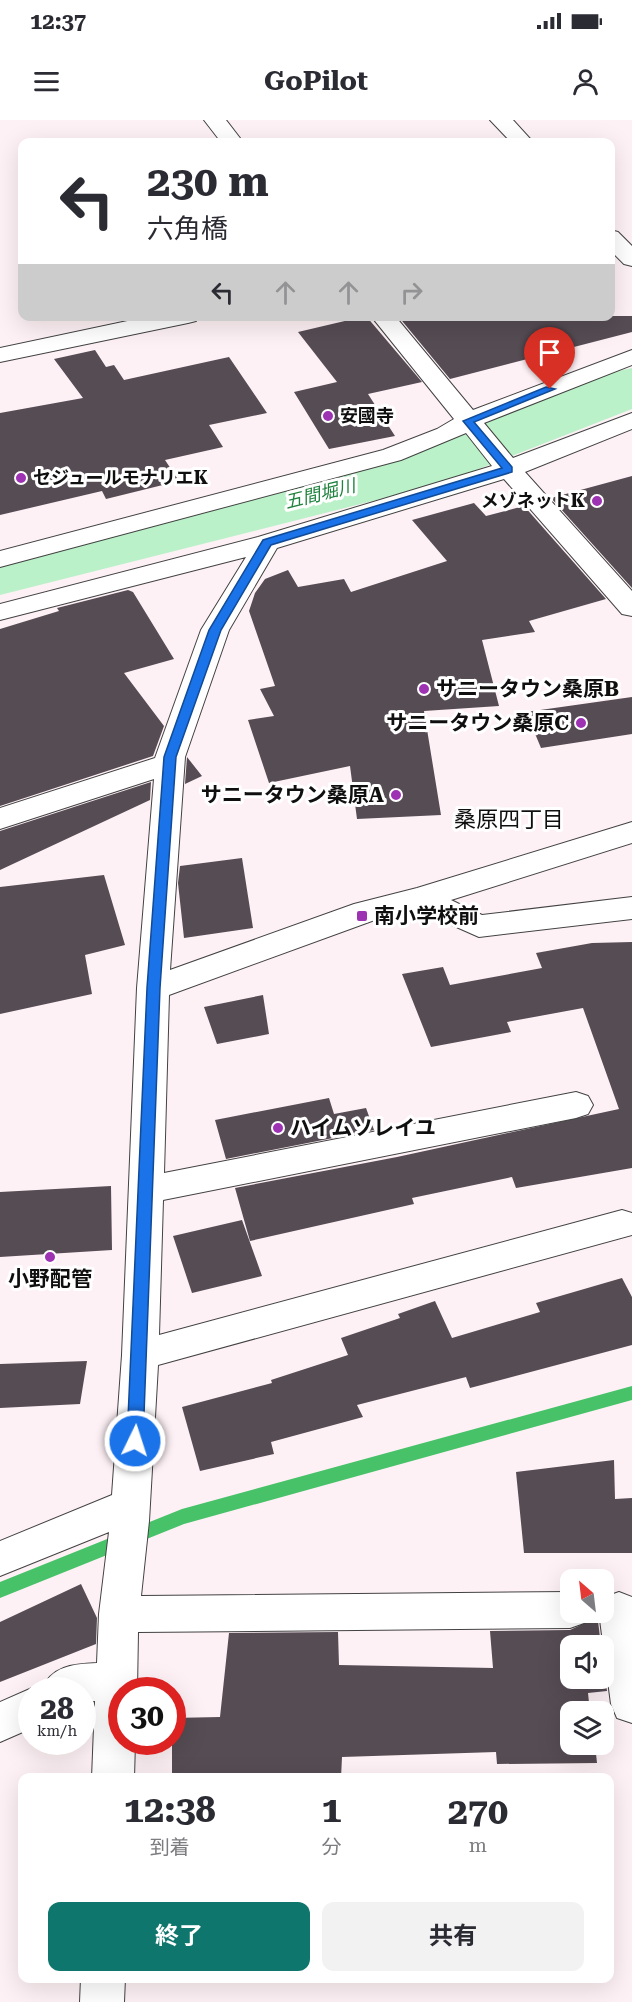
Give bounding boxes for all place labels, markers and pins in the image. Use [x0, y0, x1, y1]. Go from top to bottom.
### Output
pin [524, 327, 575, 389]
place label: 安國寺 [340, 405, 394, 426]
marker: 安國寺 [321, 409, 335, 423]
place label: セジュールモナリエK [33, 467, 208, 488]
marker: セジュールモナリエK [14, 471, 28, 485]
place label: メゾネットK [481, 490, 585, 511]
marker: メゾネットK [590, 494, 604, 508]
place label: サニータウン桑原B [436, 677, 619, 701]
marker: サニータウン桑原B [417, 682, 431, 696]
place label: サニータウン桑原C [386, 711, 569, 735]
marker: サニータウン桑原C [574, 716, 588, 730]
place label: サニータウン桑原A [201, 783, 384, 807]
marker: サニータウン桑原A [389, 788, 403, 802]
place label: 南小学校前 [374, 904, 479, 928]
marker: 南小学校前 [355, 909, 369, 923]
place label: ハイムソレイユ [290, 1116, 436, 1140]
marker: ハイムソレイユ [271, 1121, 285, 1135]
marker: 小野配管 [43, 1250, 57, 1264]
place label: 小野配管 [8, 1267, 92, 1291]

